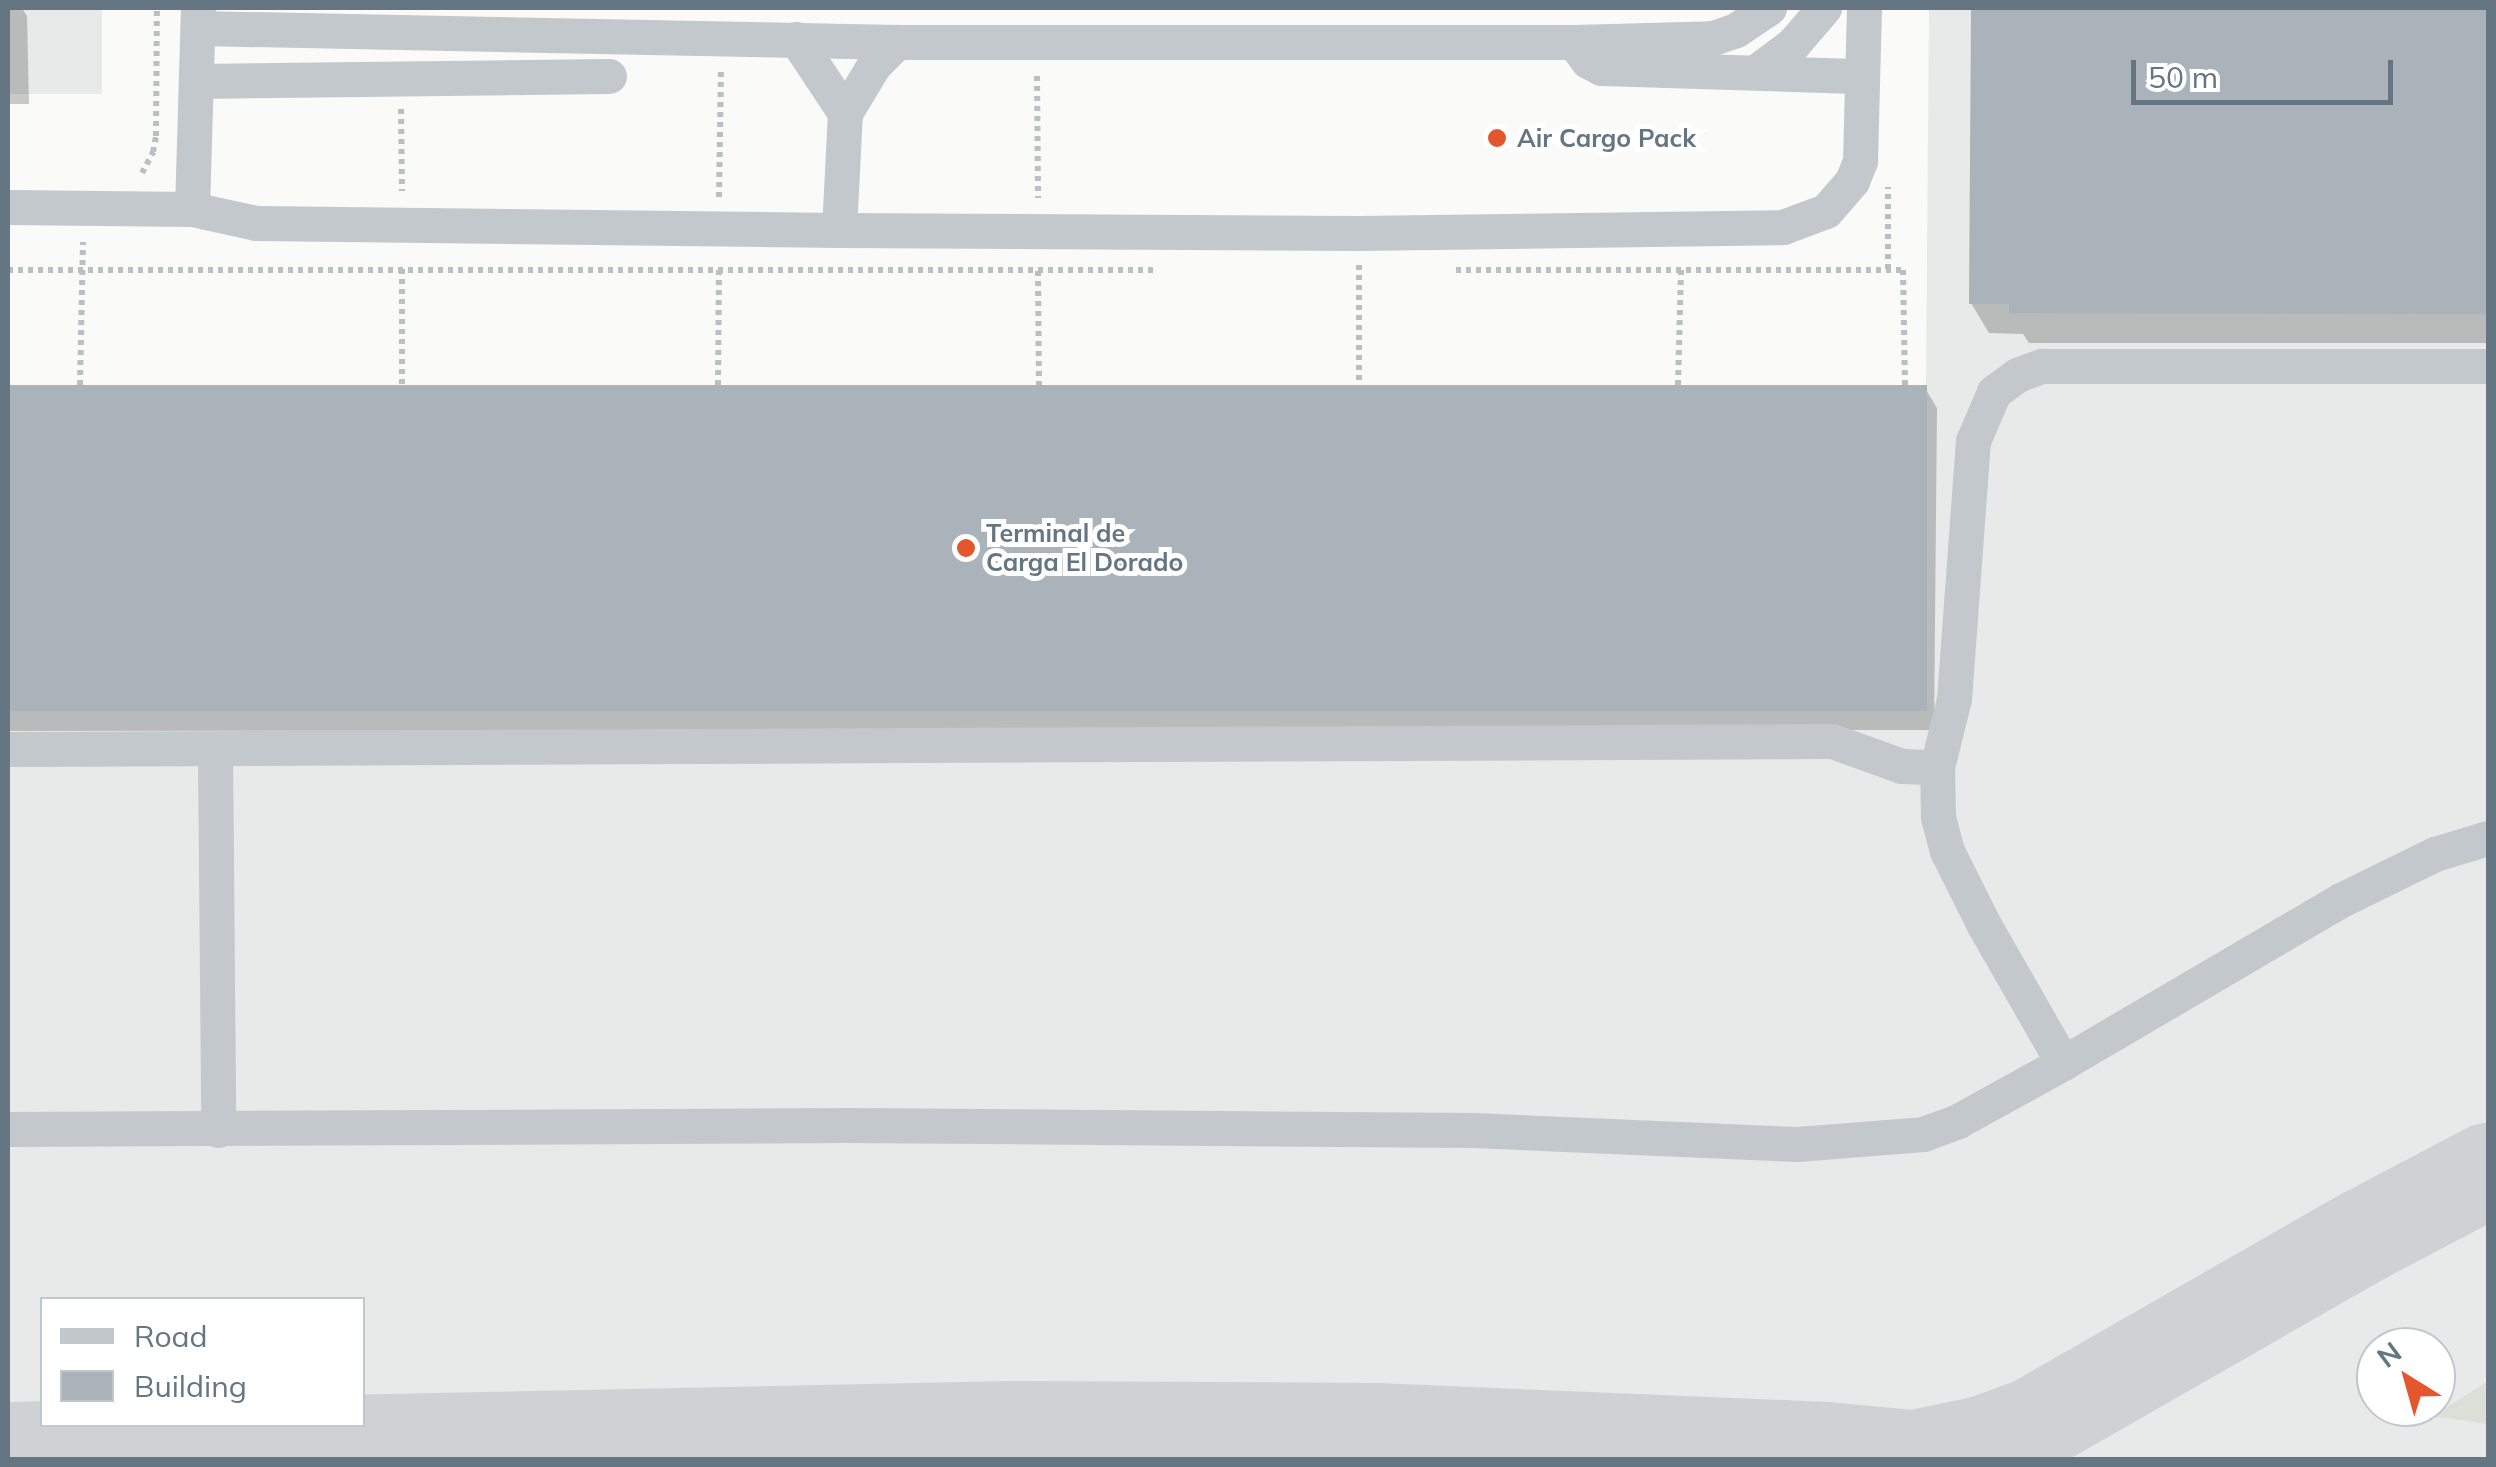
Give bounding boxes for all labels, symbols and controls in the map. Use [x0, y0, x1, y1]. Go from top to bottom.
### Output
scale bar [2136, 40, 2398, 102]
text: 50 m [2148, 58, 2218, 96]
place label: Air Cargo Pack [1517, 123, 1696, 153]
marker: Air Cargo Pack [1486, 127, 1508, 149]
place label: Terminal de Carga El Dorado [986, 519, 1183, 578]
marker: Terminal de Carga El Dorado [955, 537, 977, 559]
legend [40, 1297, 365, 1427]
text: Road [134, 1317, 208, 1355]
north arrow [2356, 1327, 2456, 1427]
text: N [2370, 1334, 2408, 1375]
text: Building [134, 1367, 247, 1405]

